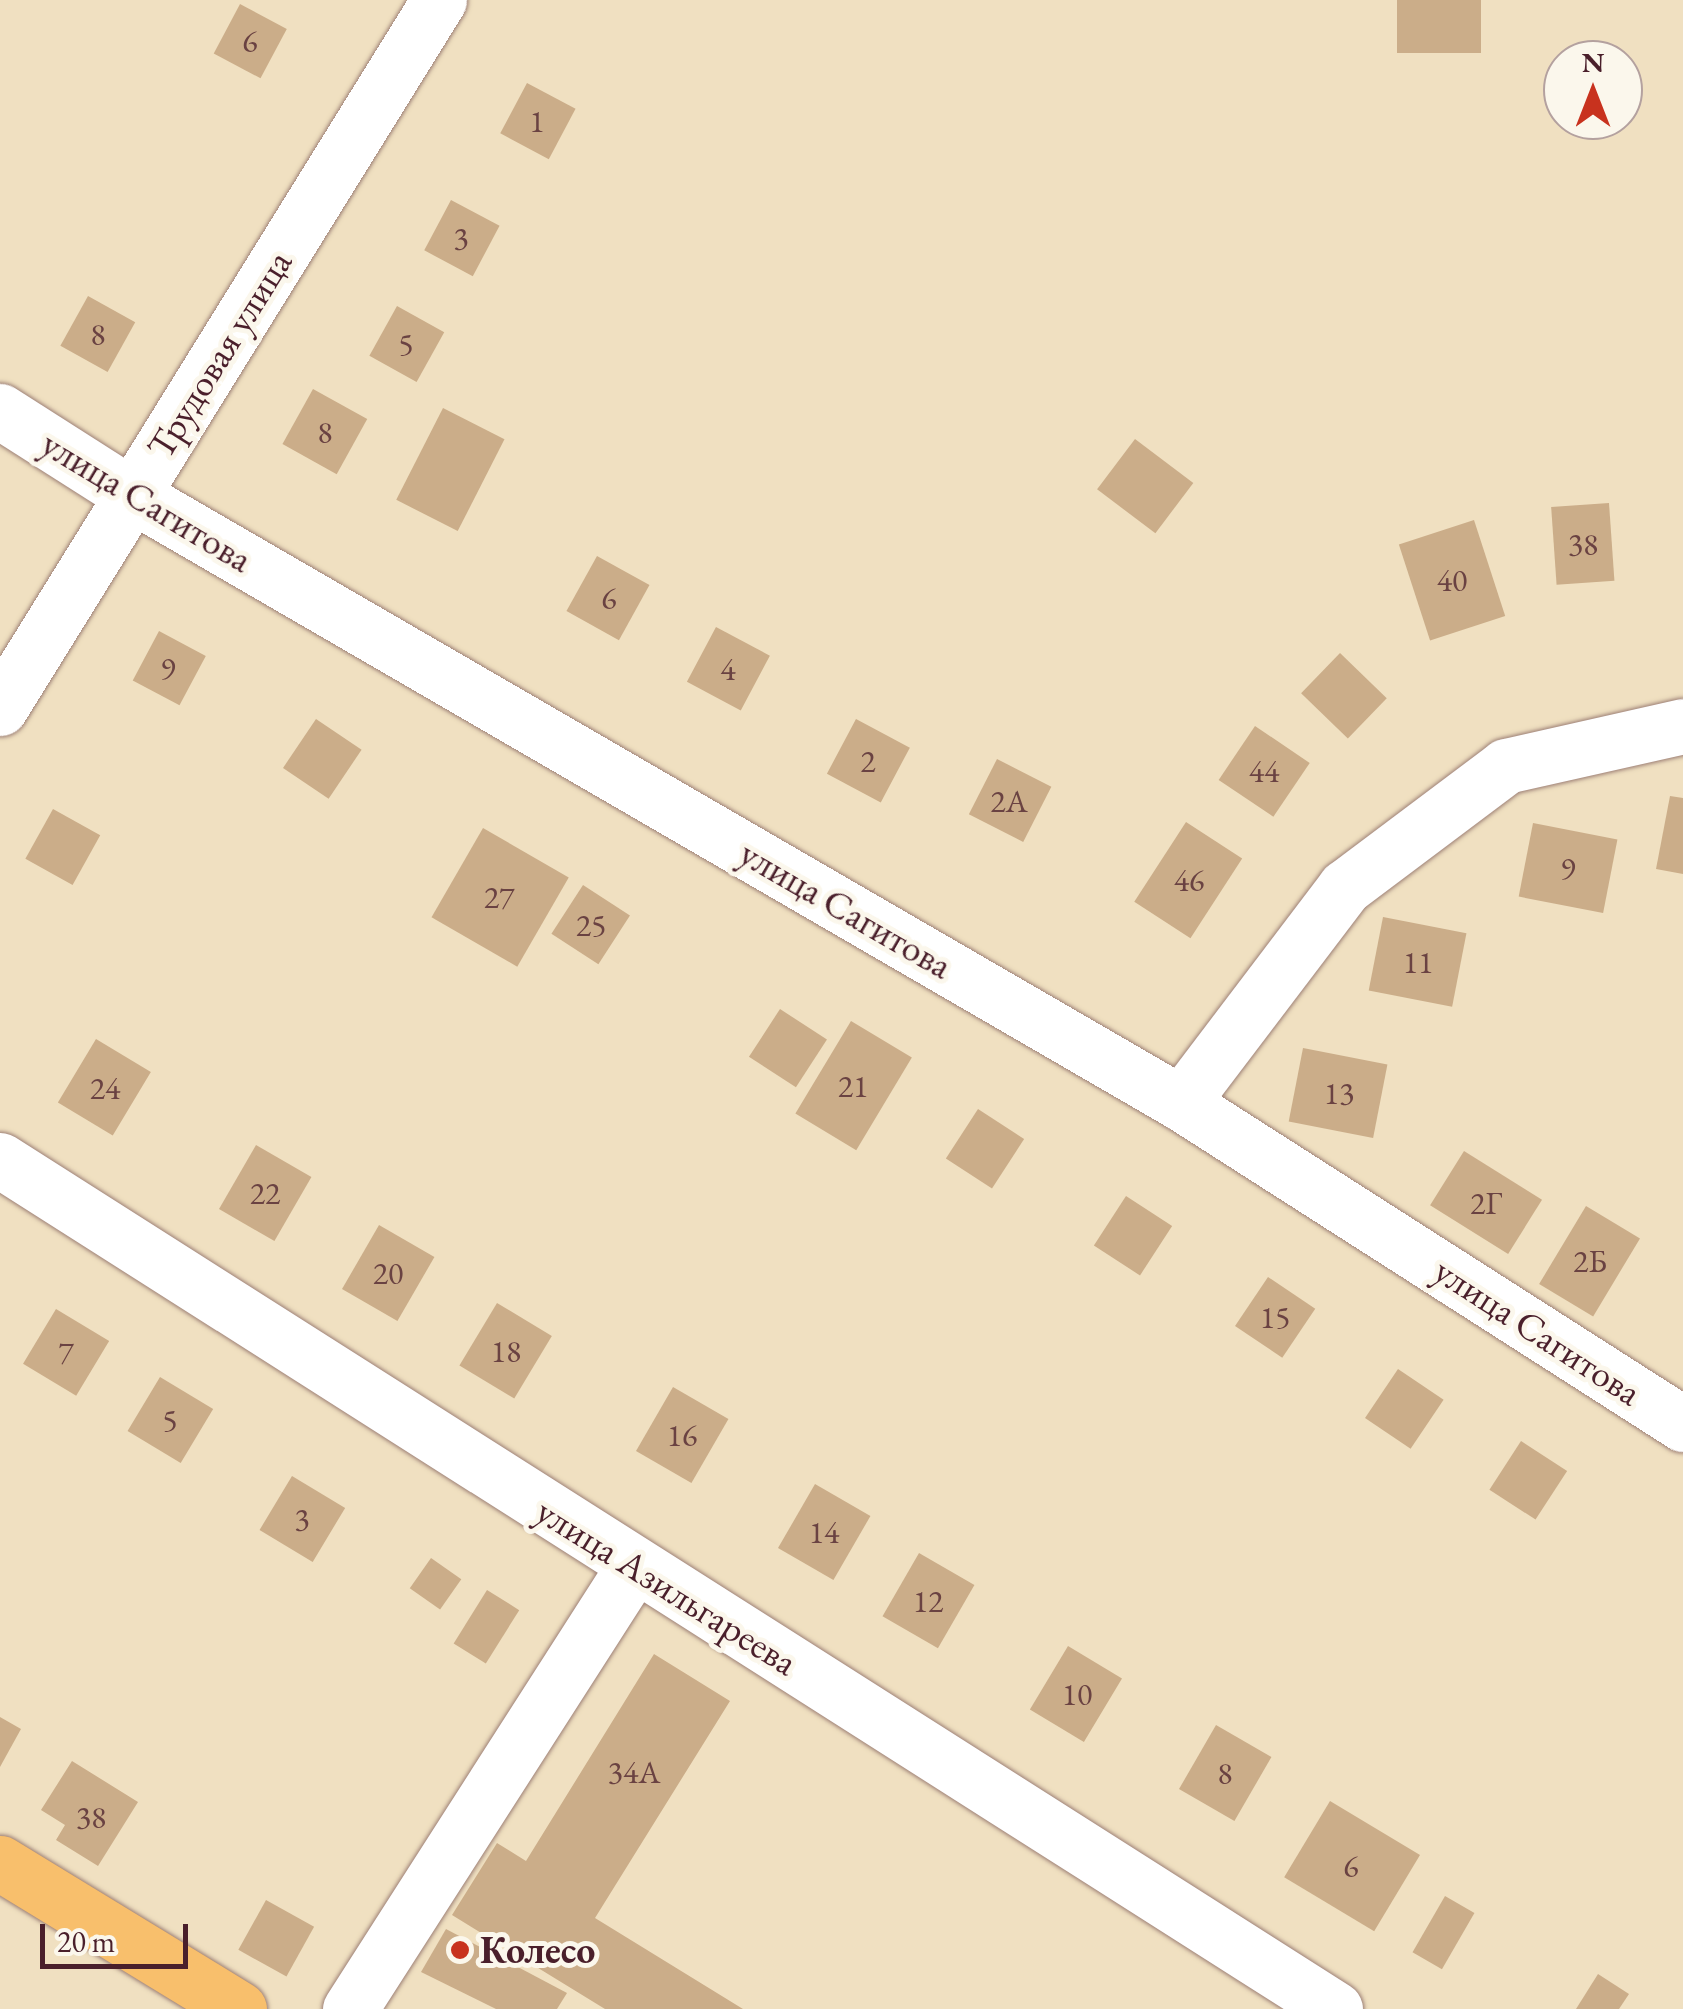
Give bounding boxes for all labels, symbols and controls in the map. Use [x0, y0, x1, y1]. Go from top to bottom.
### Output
house number: 6 [242, 22, 258, 60]
north arrow [1543, 40, 1643, 140]
text: N [1582, 44, 1604, 80]
house number: 1 [529, 102, 545, 140]
house number: 3 [453, 219, 469, 257]
street label: Трудовая улица [137, 242, 301, 466]
house number: 8 [90, 315, 106, 353]
house number: 5 [398, 325, 414, 363]
house number: 8 [317, 413, 333, 451]
street label: улица Сагитова [33, 420, 261, 582]
house number: 38 [1568, 525, 1598, 563]
house number: 40 [1437, 561, 1467, 599]
house number: 6 [601, 579, 617, 617]
house number: 9 [160, 649, 176, 687]
house number: 4 [720, 650, 736, 688]
house number: 2 [860, 742, 876, 780]
house number: 44 [1249, 752, 1279, 790]
house number: 2А [990, 782, 1028, 820]
street label: улица Сагитова [732, 830, 960, 988]
house number: 9 [1560, 849, 1576, 887]
house number: 46 [1174, 861, 1204, 899]
house number: 27 [484, 878, 514, 916]
house number: 25 [576, 906, 606, 944]
house number: 11 [1403, 943, 1433, 981]
house number: 21 [838, 1067, 868, 1105]
house number: 24 [90, 1069, 120, 1107]
house number: 13 [1324, 1074, 1354, 1112]
house number: 22 [250, 1174, 280, 1212]
house number: 2Г [1470, 1184, 1502, 1222]
house number: 2Б [1573, 1242, 1607, 1280]
street label: улица Сагитова [1426, 1247, 1650, 1415]
house number: 20 [373, 1254, 403, 1292]
house number: 15 [1260, 1298, 1290, 1336]
house number: 18 [491, 1332, 521, 1370]
house number: 7 [58, 1333, 74, 1371]
house number: 5 [162, 1401, 178, 1439]
house number: 16 [667, 1416, 697, 1454]
street label: улица Азильгареева [528, 1487, 806, 1685]
house number: 3 [294, 1500, 310, 1538]
house number: 14 [809, 1513, 839, 1551]
house number: 12 [913, 1582, 943, 1620]
house number: 10 [1062, 1675, 1092, 1713]
house number: 34А [608, 1753, 660, 1791]
house number: 8 [1217, 1754, 1233, 1792]
house number: 38 [76, 1798, 106, 1836]
house number: 6 [1343, 1847, 1359, 1885]
scale bar [45, 1904, 192, 1966]
text: 20 m [57, 1922, 115, 1961]
place label: Колесо [480, 1927, 595, 1973]
marker: Колесо [449, 1939, 471, 1961]

